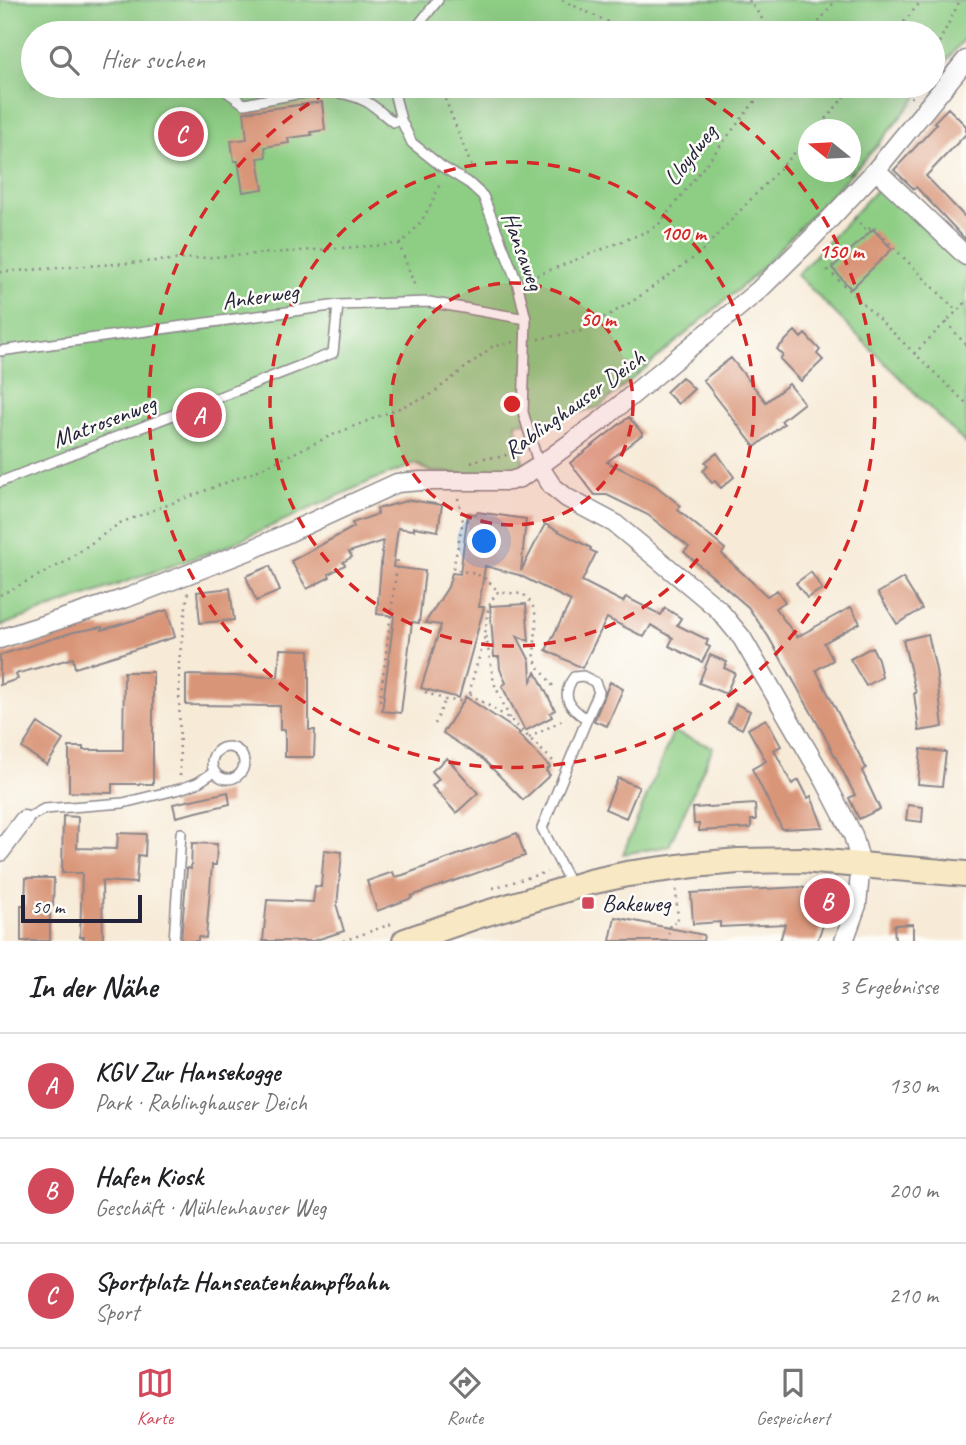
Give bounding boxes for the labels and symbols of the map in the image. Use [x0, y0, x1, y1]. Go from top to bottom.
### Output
pin: C [158, 108, 204, 160]
street label: Lloydweg [657, 116, 725, 192]
north arrow [798, 119, 861, 182]
street label: Hansaweg [495, 208, 552, 296]
text: 100 m [660, 220, 708, 246]
text: 150 m [818, 238, 866, 264]
street label: Ankerweg [220, 275, 302, 316]
text: 50 m [580, 306, 618, 332]
street label: Rablinghauser Deich [498, 342, 651, 465]
street label: Matrosenweg [48, 387, 161, 454]
pin: A [176, 389, 222, 441]
centre of rings [500, 392, 524, 416]
your location [467, 524, 501, 558]
pin: B [804, 875, 850, 927]
place label: Bakeweg [602, 888, 672, 918]
scale bar [21, 892, 142, 924]
marker: Bakeweg [580, 895, 596, 911]

